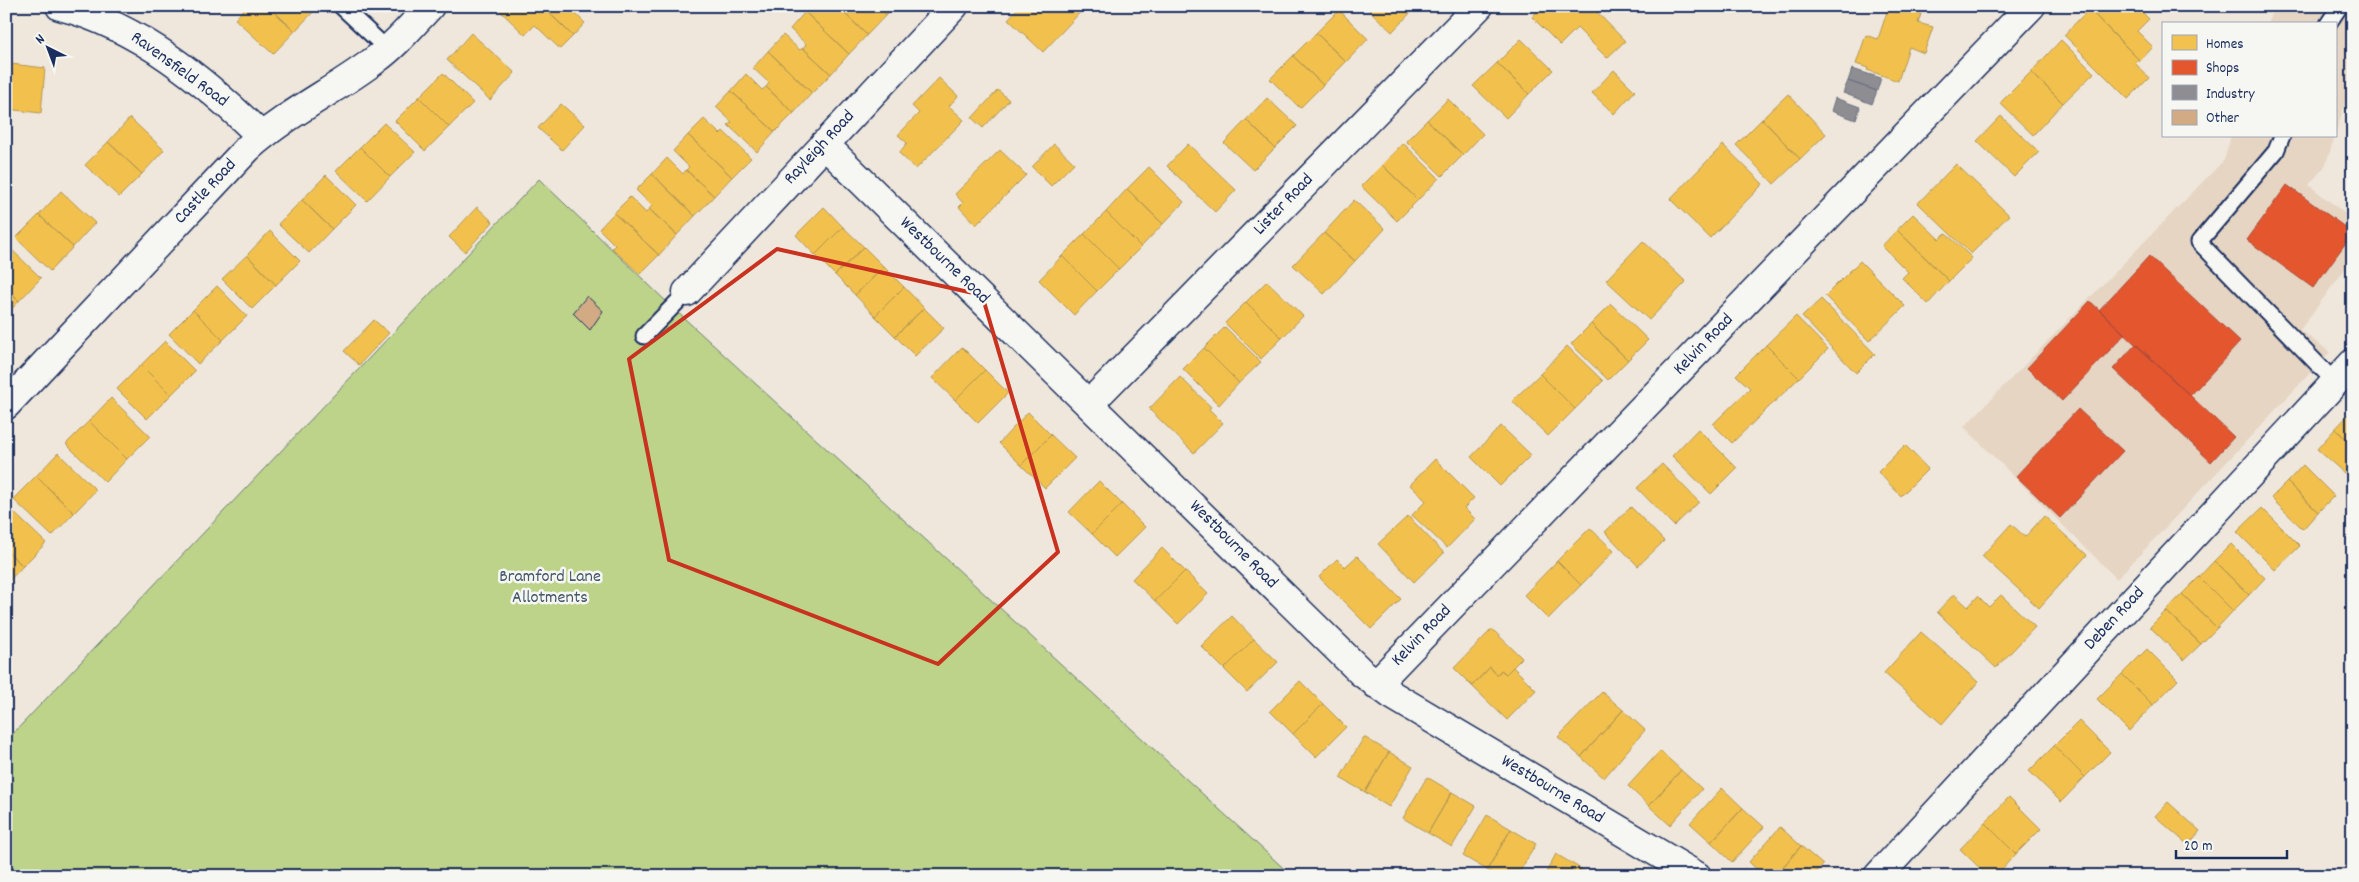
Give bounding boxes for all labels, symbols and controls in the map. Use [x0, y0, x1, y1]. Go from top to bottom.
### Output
north arrow [22, 22, 72, 72]
legend [2162, 22, 2336, 138]
street label: Ravensfield Road [125, 26, 233, 114]
text: N [31, 30, 50, 50]
text: Homes [2206, 34, 2244, 56]
text: Shops [2206, 58, 2239, 80]
text: Industry [2206, 84, 2255, 106]
street label: Rayleigh Road [779, 105, 861, 191]
text: Other [2206, 108, 2240, 130]
street label: Castle Road [169, 154, 243, 230]
street label: Lister Road [1248, 169, 1320, 241]
street label: Westbourne Road [893, 211, 995, 311]
street label: Kelvin Road [1668, 308, 1740, 382]
street label: Westbourne Road [1183, 495, 1283, 595]
park label: Bramford Lane Allotments [499, 565, 601, 611]
street label: Deben Road [2079, 582, 2151, 656]
street label: Kelvin Road [1386, 599, 1458, 673]
street label: Westbourne Road [1496, 749, 1608, 831]
scale bar [2176, 827, 2288, 859]
text: 20 m [2184, 836, 2212, 858]

